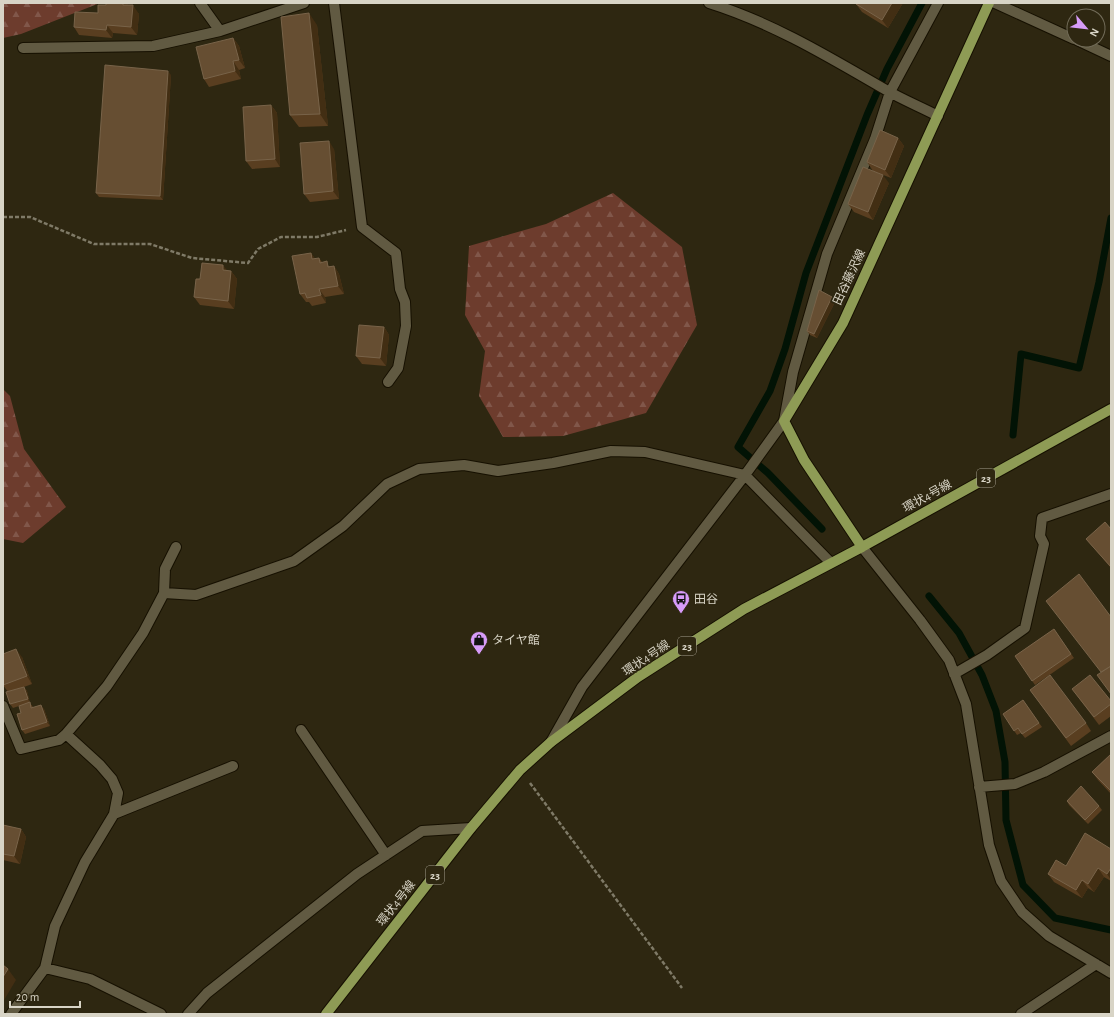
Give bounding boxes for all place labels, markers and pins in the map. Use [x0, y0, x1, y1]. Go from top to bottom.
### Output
bus stop icon: 田谷 [671, 589, 691, 614]
place label: 田谷 [694, 593, 718, 605]
shop icon: タイヤ館 [469, 630, 489, 655]
place label: タイヤ館 [492, 634, 540, 646]

